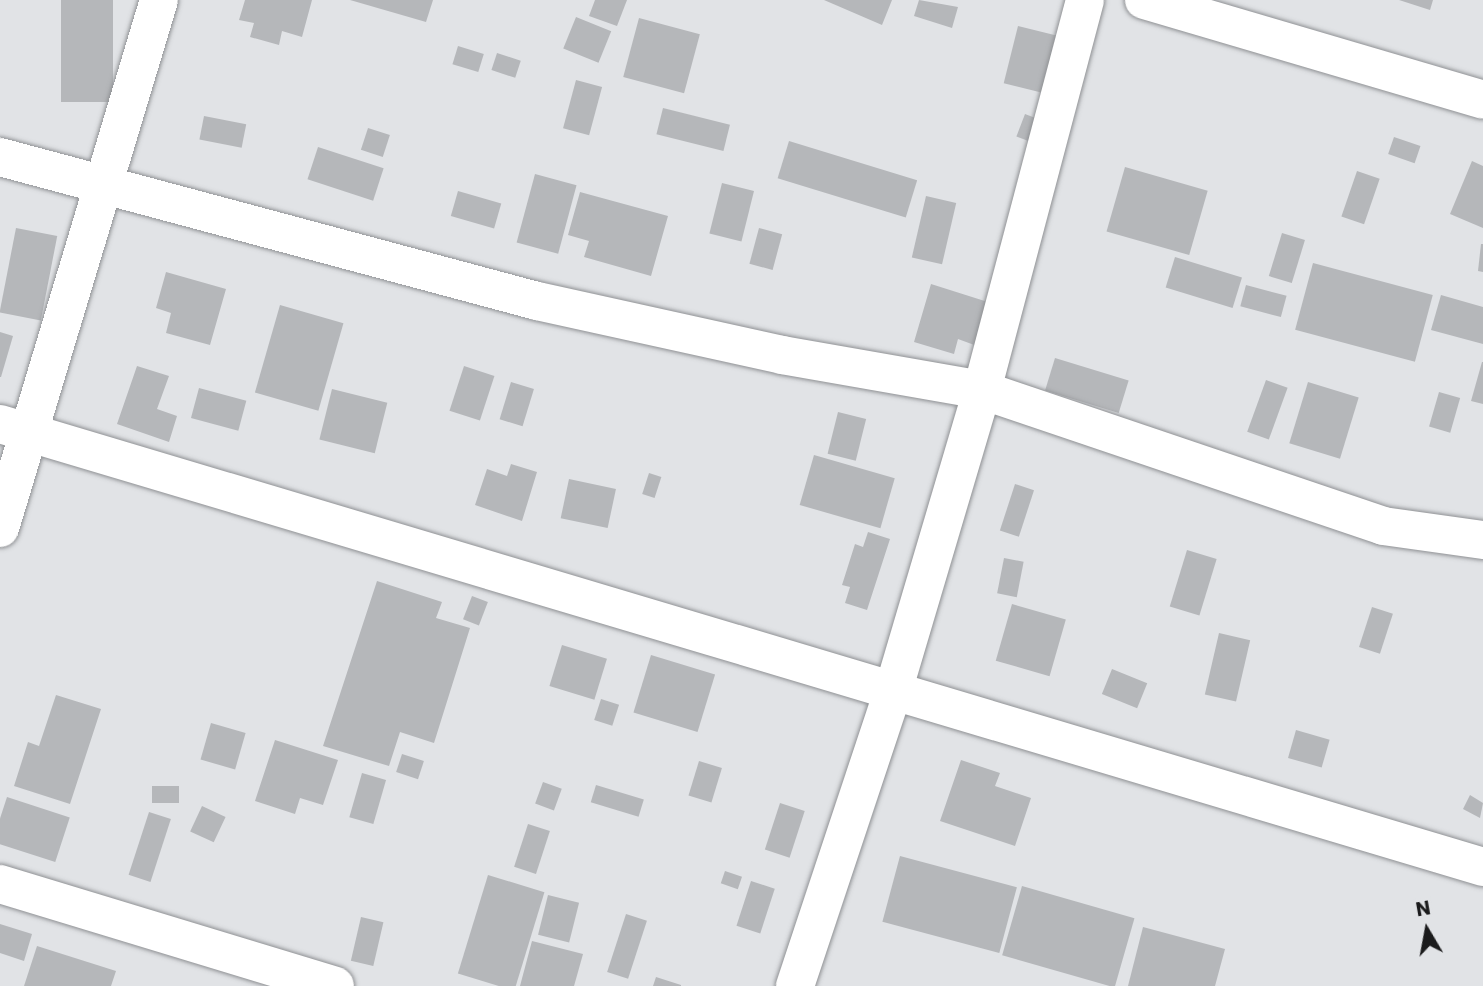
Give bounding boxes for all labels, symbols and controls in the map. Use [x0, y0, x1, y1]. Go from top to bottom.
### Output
text: N [1414, 894, 1433, 923]
north arrow [1392, 895, 1462, 965]

